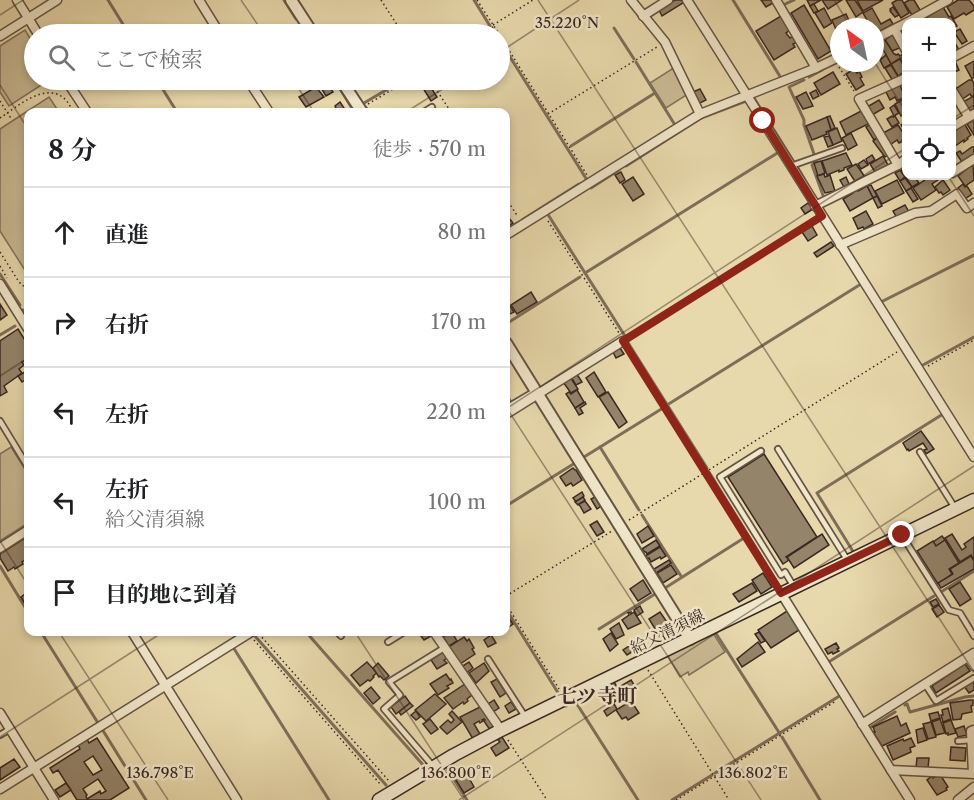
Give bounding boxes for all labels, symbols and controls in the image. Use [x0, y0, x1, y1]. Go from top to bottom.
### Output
text: 35.220°N [535, 13, 599, 32]
north arrow [830, 18, 884, 72]
map controls [902, 18, 956, 180]
button: + [902, 18, 956, 72]
search box [24, 24, 510, 90]
icon: search [45, 41, 78, 74]
text: ここで検索 [93, 46, 203, 73]
button: − [902, 72, 956, 126]
route start [749, 107, 775, 133]
button: locate [902, 126, 956, 180]
text: 8 分 [48, 134, 97, 166]
text: 徒歩 · 570 m [372, 137, 486, 161]
icon: ahead [48, 216, 81, 249]
text: 80 m [438, 220, 486, 244]
text: 直進 [105, 221, 149, 248]
icon: right [48, 306, 81, 339]
text: 170 m [431, 310, 486, 334]
text: 右折 [105, 311, 149, 338]
icon: left [48, 396, 81, 429]
text: 220 m [426, 400, 486, 424]
text: 左折 [105, 401, 149, 428]
text: 左折 [105, 476, 149, 503]
icon: left [48, 486, 81, 519]
text: 100 m [428, 490, 486, 514]
text: 給父清須線 [105, 507, 205, 531]
route end [888, 521, 914, 547]
icon: arrive [48, 576, 81, 609]
text: 目的地に到着 [105, 581, 237, 608]
street label: 給父清須線 [627, 604, 707, 658]
district label: 七ツ寺町 [557, 684, 638, 708]
text: 136.798°E [126, 763, 194, 782]
text: 136.800°E [421, 763, 491, 782]
text: 136.802°E [718, 763, 788, 782]

